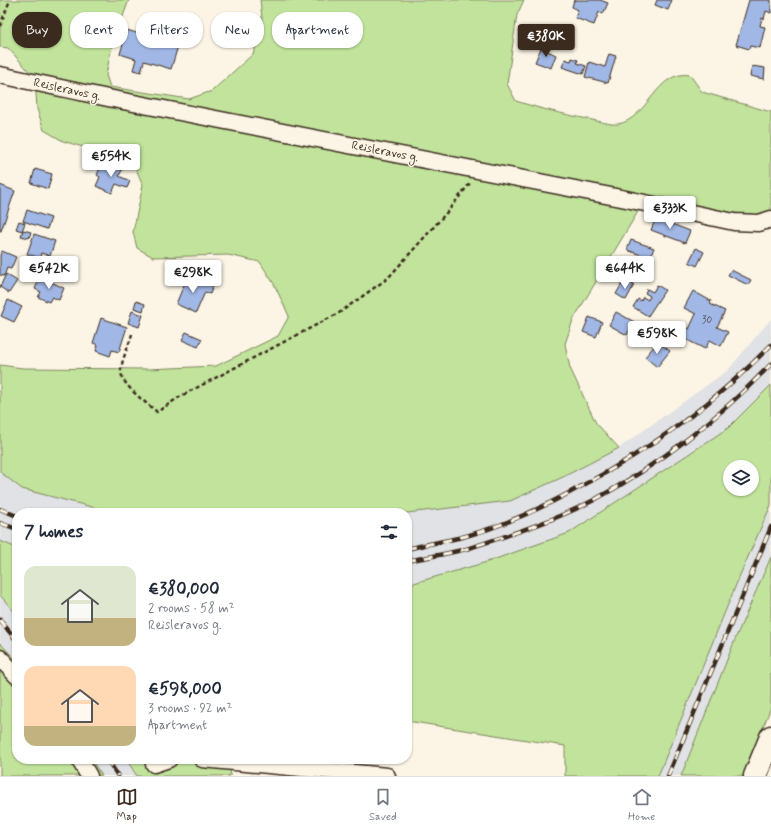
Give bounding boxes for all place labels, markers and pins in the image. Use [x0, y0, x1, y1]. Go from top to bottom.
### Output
pin: €380K [518, 24, 574, 58]
pin: €554K [83, 144, 139, 178]
pin: €333K [642, 196, 698, 230]
pin: €542K [21, 256, 77, 290]
pin: €644K [597, 256, 653, 290]
pin: €298K [165, 260, 221, 294]
pin: €598K [629, 321, 685, 355]

